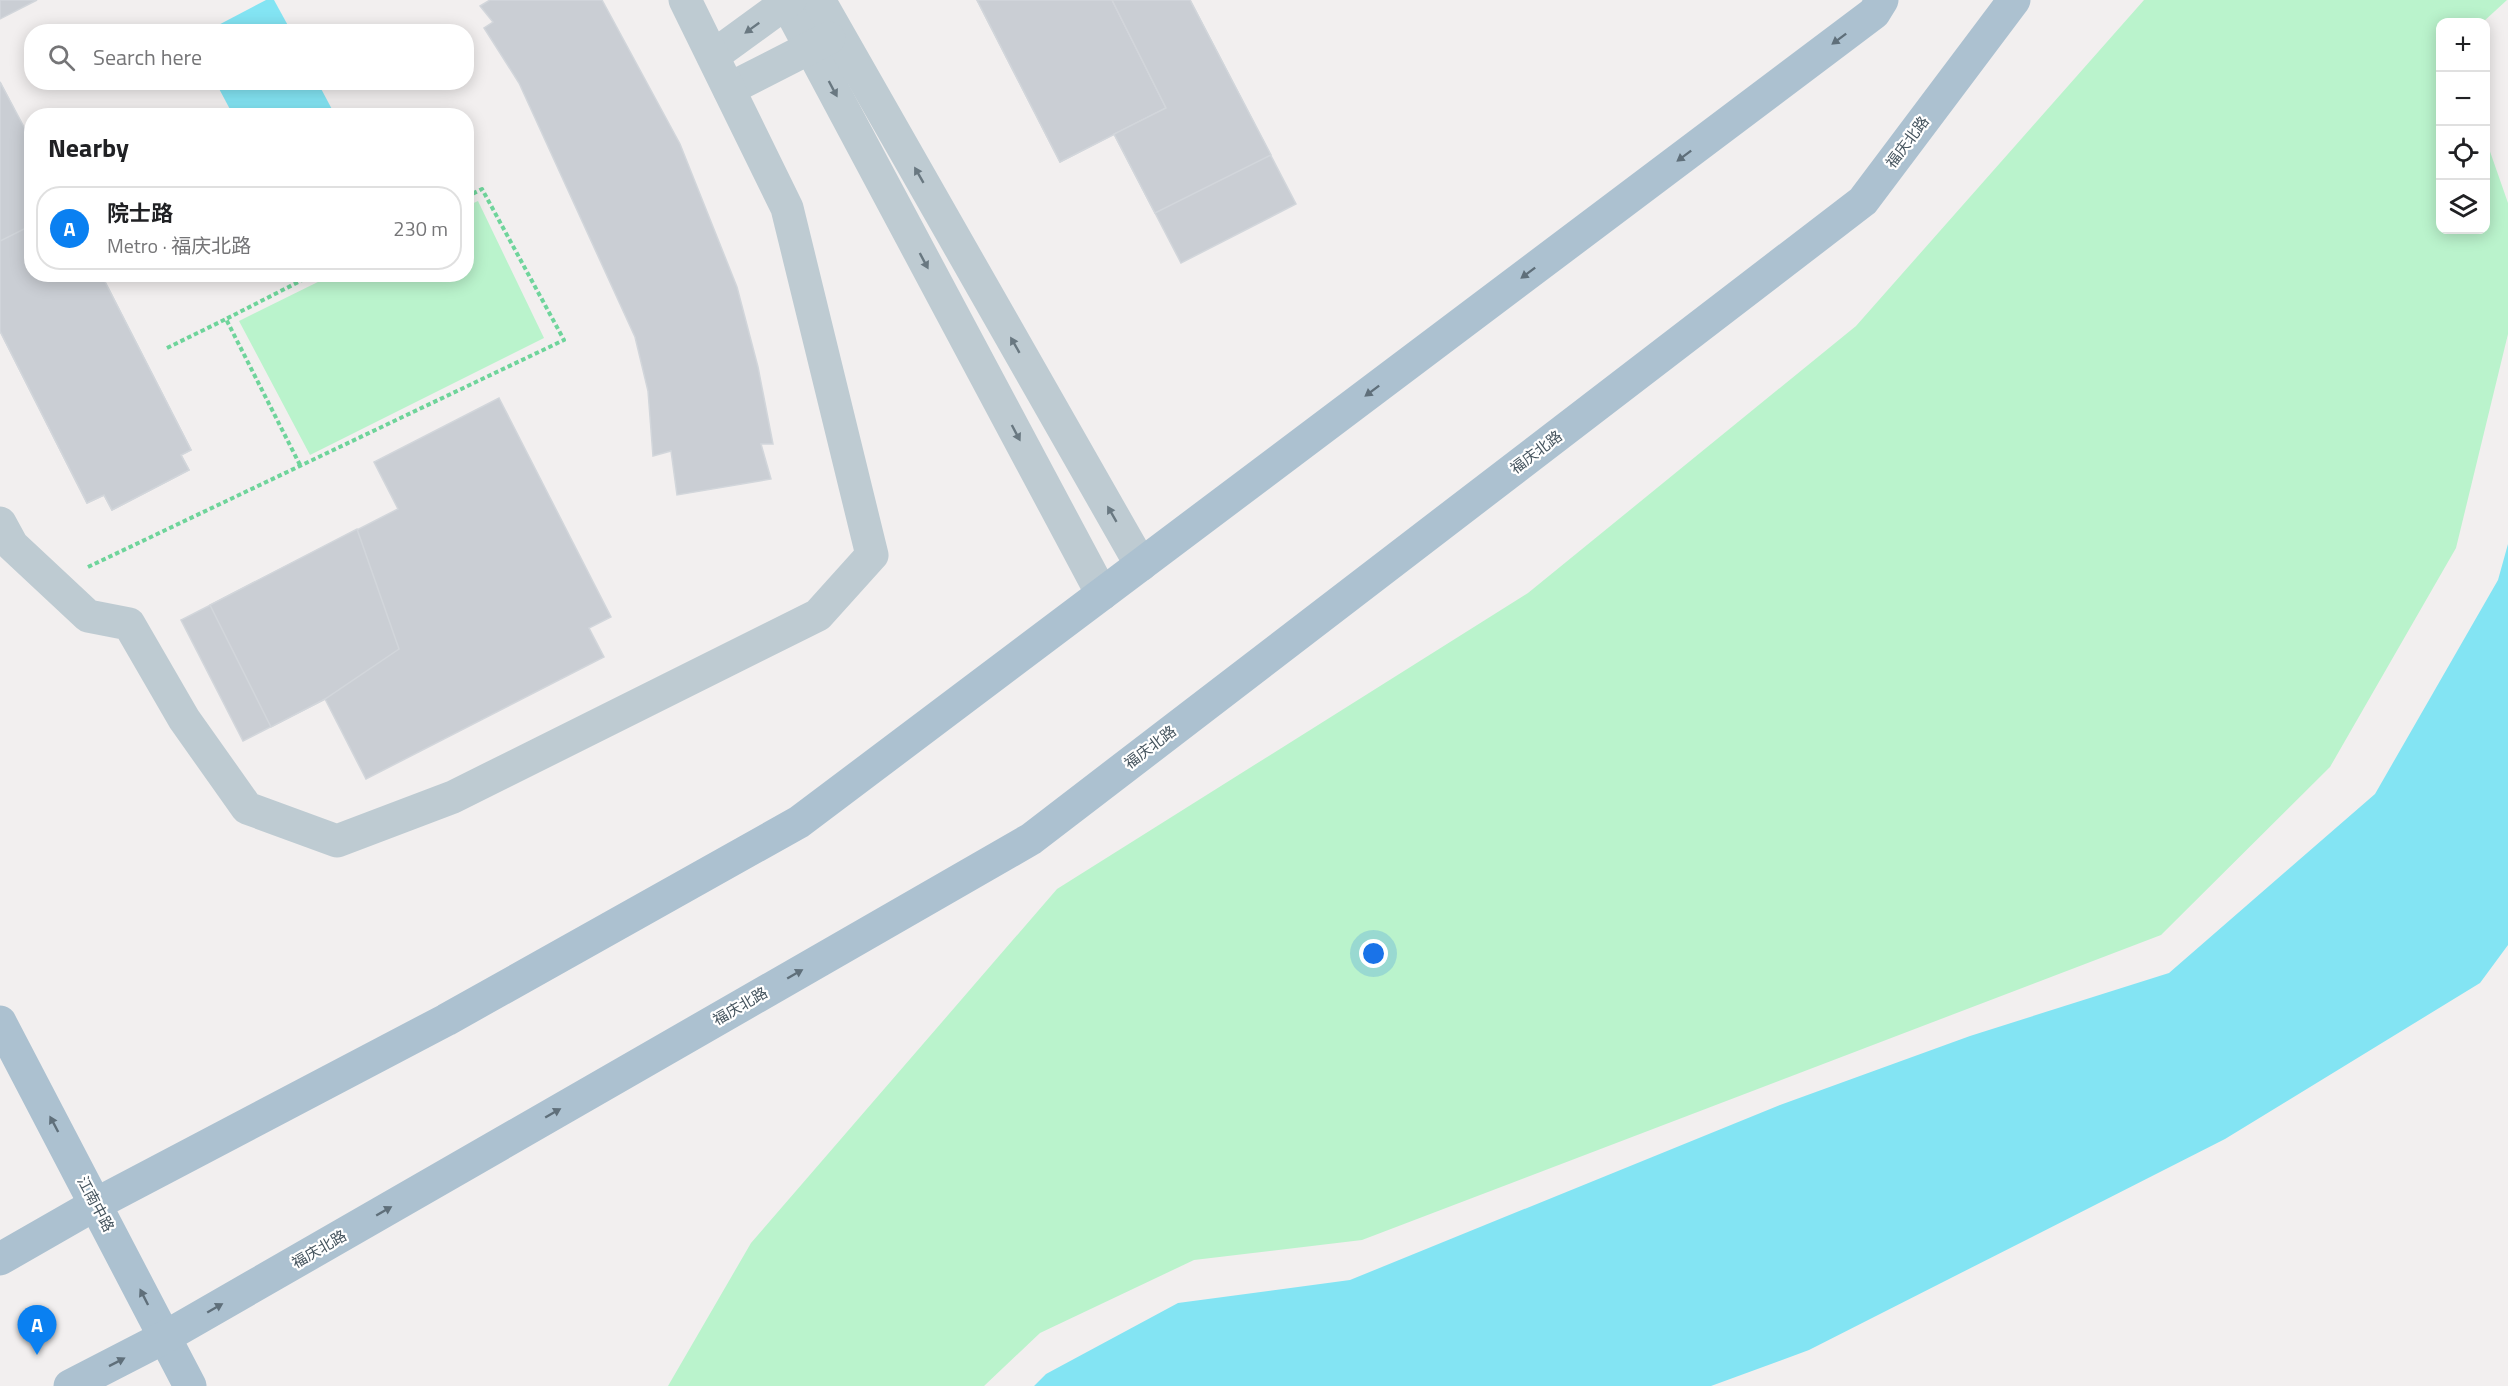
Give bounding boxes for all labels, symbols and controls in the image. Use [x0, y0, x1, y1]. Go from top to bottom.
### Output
map controls [2436, 18, 2490, 234]
button: + [2436, 18, 2490, 72]
one-way arrow [744, 22, 760, 34]
search box [24, 24, 474, 90]
one-way arrow [1832, 32, 1847, 44]
text: Search here [93, 40, 202, 74]
icon: search [45, 41, 78, 74]
button: − [2436, 72, 2490, 126]
one-way arrow [828, 80, 838, 97]
street label: 福庆北路 [1880, 111, 1934, 173]
button: locate [2436, 126, 2490, 180]
text: Nearby [48, 128, 129, 167]
one-way arrow [1676, 150, 1692, 162]
one-way arrow [913, 167, 924, 183]
button: layers [2436, 180, 2490, 234]
text: 院士路 [107, 196, 173, 230]
text: A [63, 213, 76, 244]
text: 230 m [393, 213, 448, 244]
text: Metro · 福庆北路 [107, 230, 251, 261]
one-way arrow [919, 252, 929, 270]
one-way arrow [1520, 267, 1535, 279]
one-way arrow [1010, 336, 1020, 353]
one-way arrow [1364, 384, 1380, 397]
one-way arrow [1011, 425, 1021, 442]
street label: 福庆北路 [1505, 425, 1567, 479]
one-way arrow [1106, 506, 1117, 522]
street label: 福庆北路 [1119, 720, 1181, 774]
your location [1359, 939, 1388, 968]
one-way arrow [787, 969, 803, 980]
street label: 福庆北路 [708, 981, 772, 1031]
one-way arrow [545, 1109, 562, 1119]
one-way arrow [49, 1115, 59, 1132]
street label: 江南中路 [72, 1172, 120, 1236]
one-way arrow [376, 1206, 393, 1216]
street label: 福庆北路 [287, 1224, 351, 1274]
one-way arrow [139, 1288, 149, 1305]
one-way arrow [207, 1303, 224, 1313]
pin: A [18, 1306, 57, 1355]
one-way arrow [109, 1357, 126, 1366]

